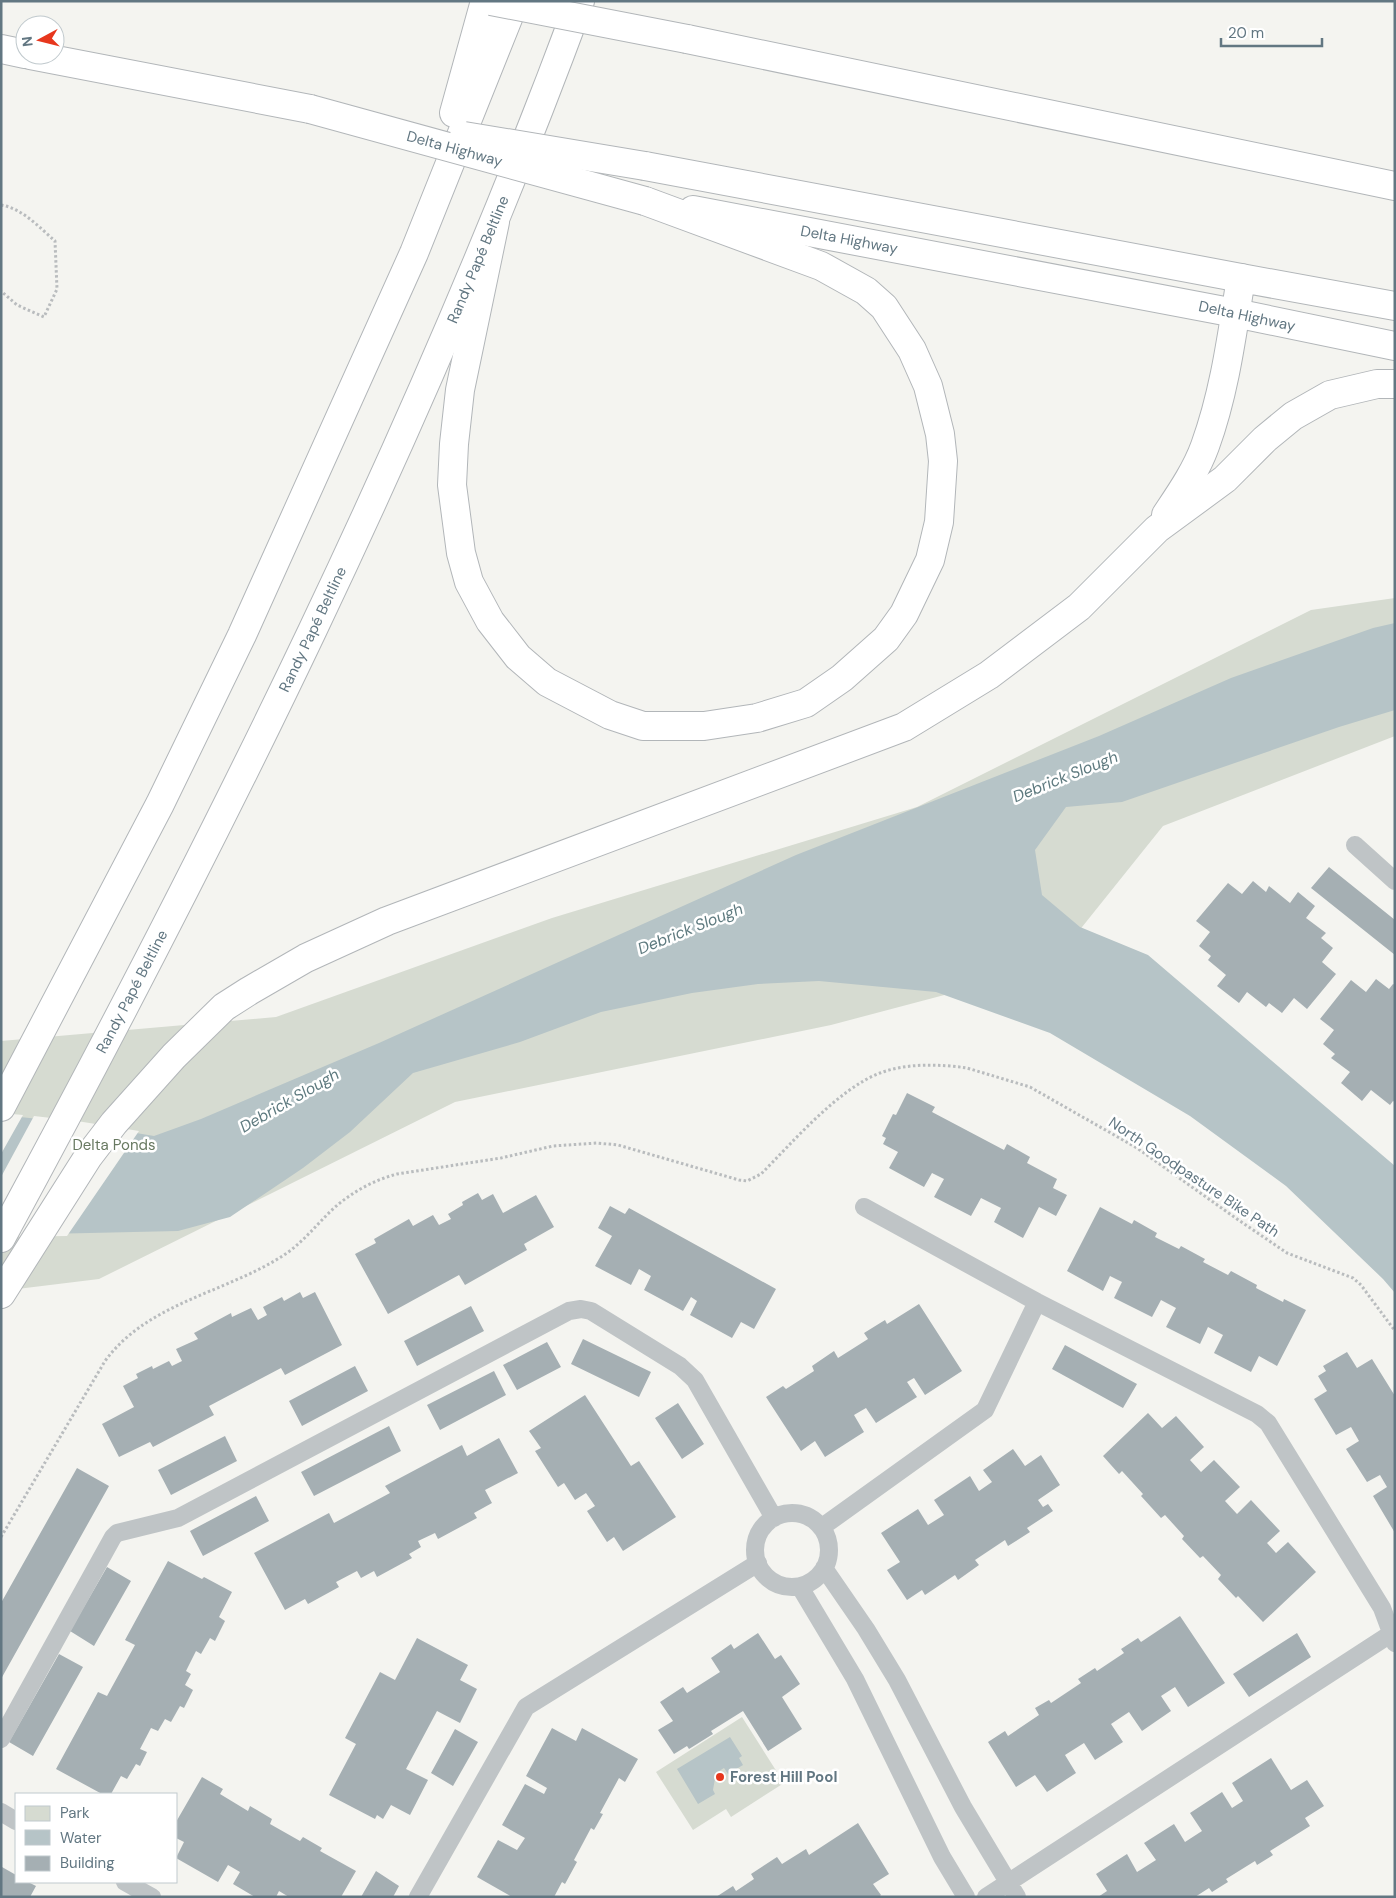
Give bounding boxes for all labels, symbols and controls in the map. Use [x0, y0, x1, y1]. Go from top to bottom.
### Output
north arrow [15, 15, 65, 65]
scale bar [1221, 15, 1322, 47]
text: 20 m [1228, 23, 1264, 43]
text: N [18, 35, 37, 48]
street label: Delta Highway [404, 126, 505, 172]
street label: Randy Papé Beltline [442, 193, 513, 327]
street label: Delta Highway [799, 221, 900, 259]
street label: Delta Highway [1197, 296, 1298, 336]
street label: Randy Papé Beltline [274, 563, 351, 695]
water label: Debrick Slough [1010, 746, 1121, 807]
water label: Debrick Slough [635, 898, 746, 959]
street label: Randy Papé Beltline [92, 926, 172, 1057]
water label: Debrick Slough [236, 1063, 343, 1137]
street label: North Goodpasture Bike Path [1105, 1112, 1283, 1242]
park label: Delta Ponds [73, 1135, 155, 1155]
place label: Forest Hill Pool [730, 1767, 837, 1787]
marker: Forest Hill Pool [714, 1771, 726, 1783]
legend [15, 1793, 178, 1883]
text: Park [60, 1803, 90, 1823]
text: Water [60, 1828, 102, 1848]
text: Building [60, 1853, 115, 1873]

